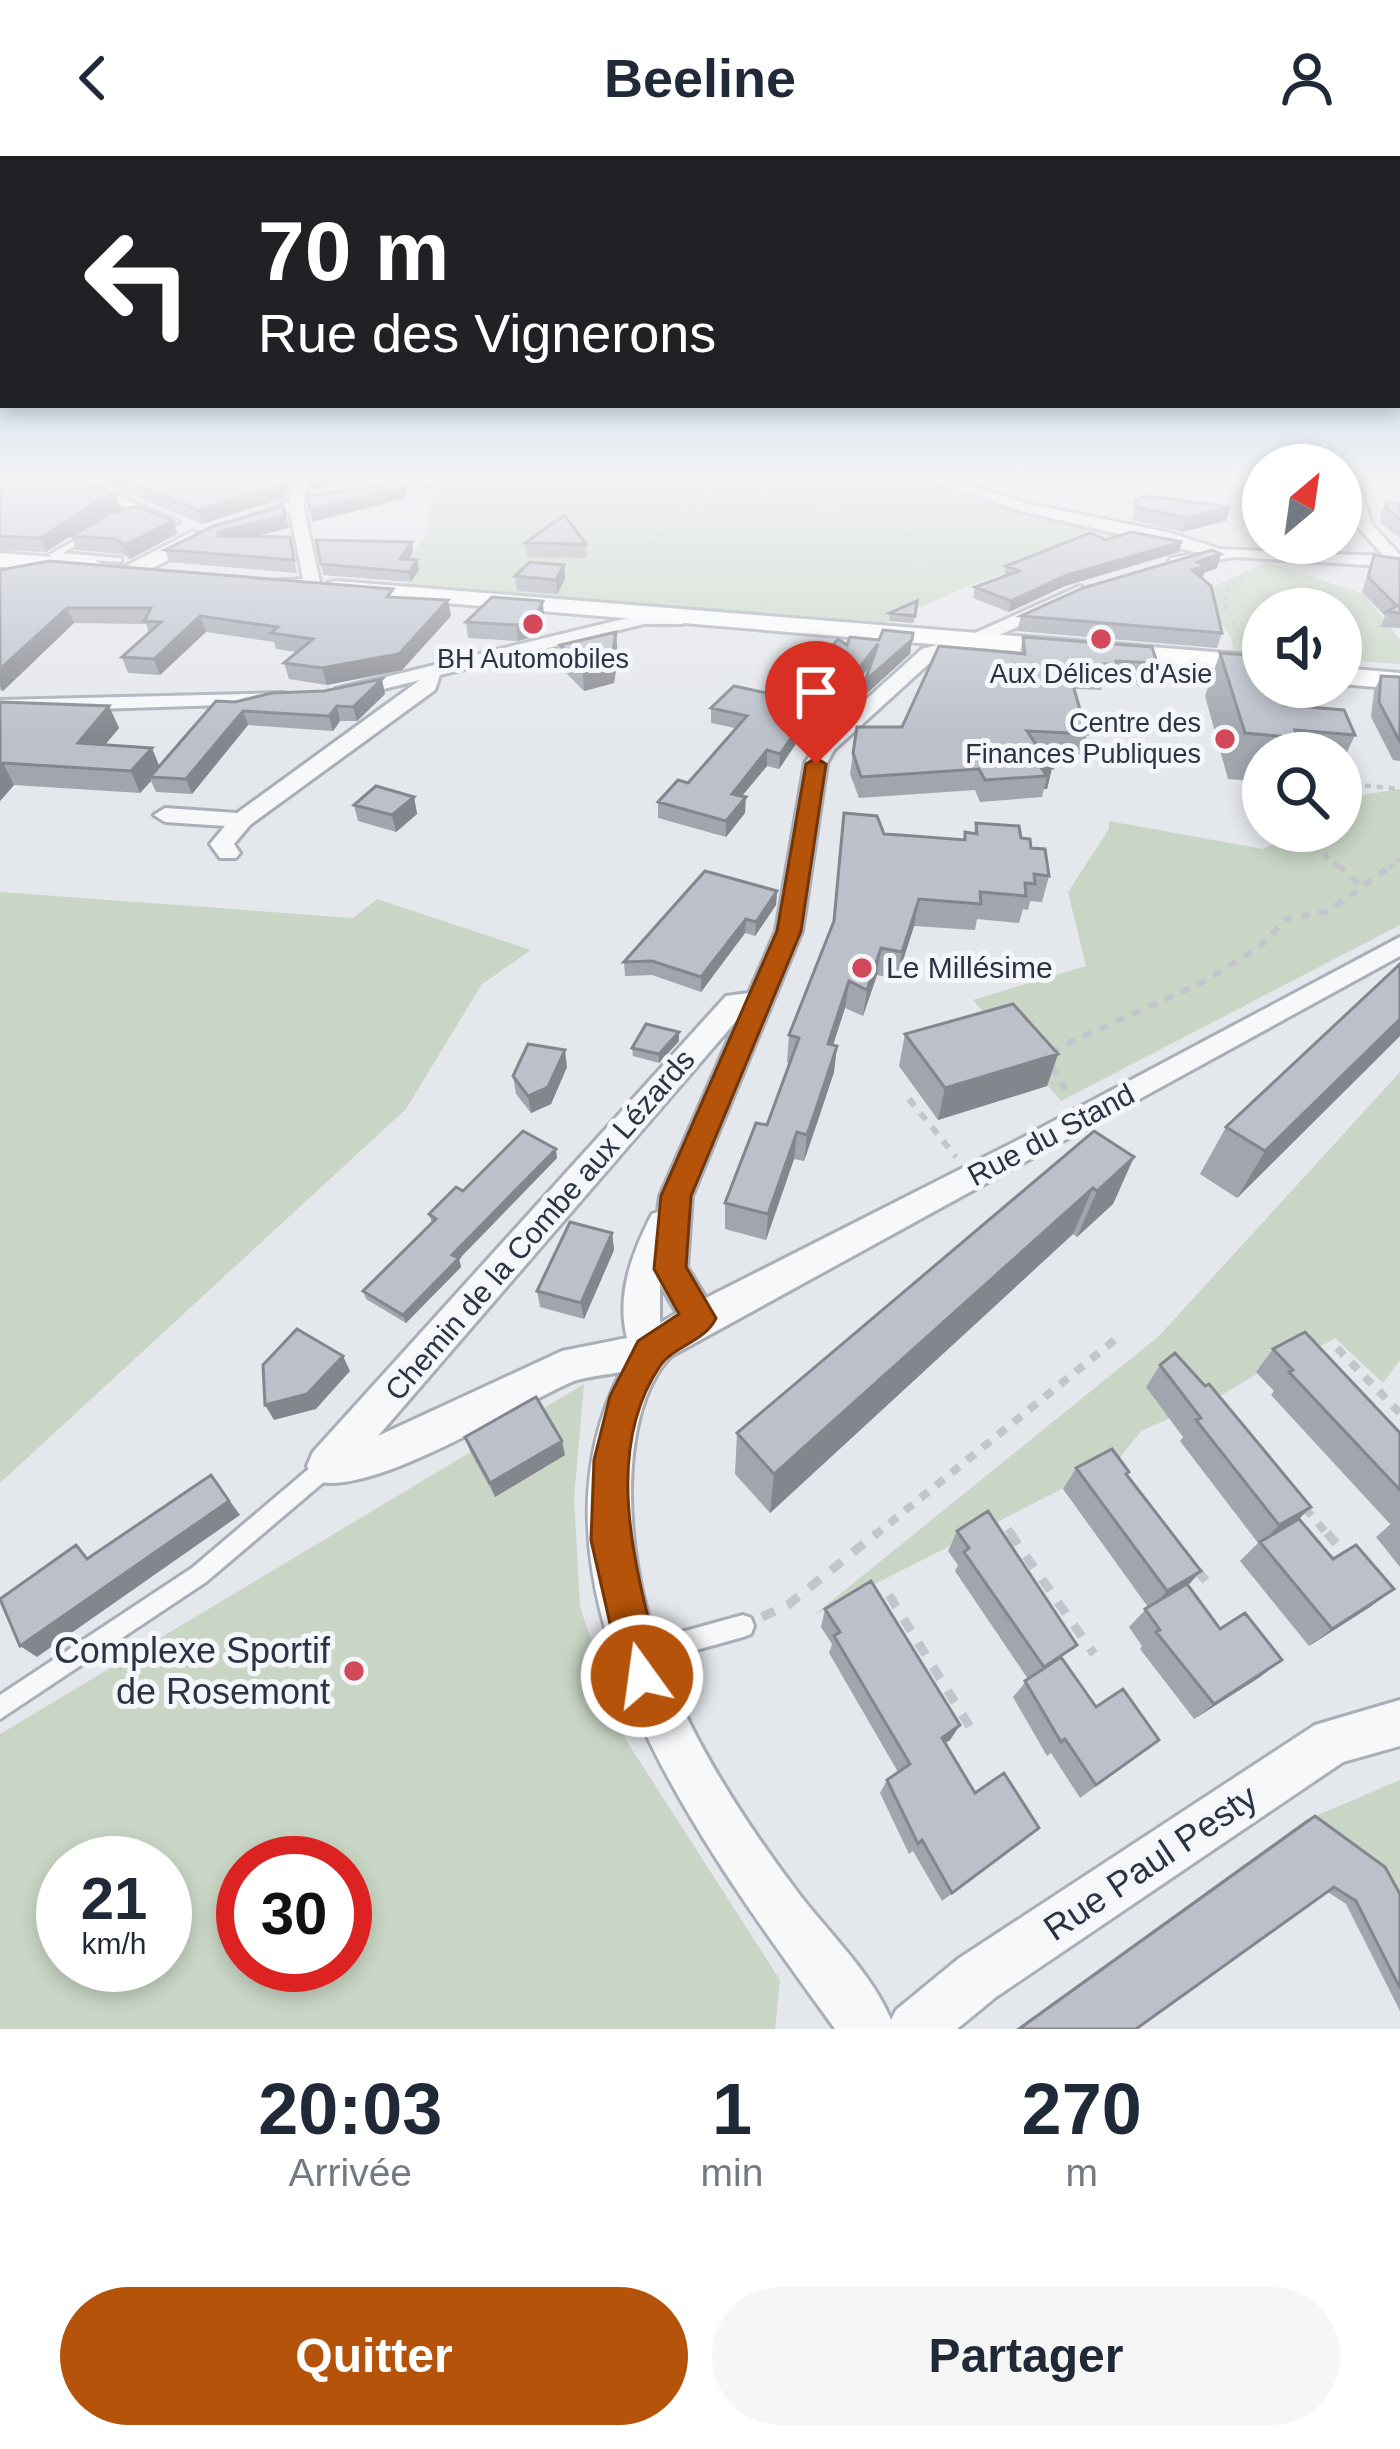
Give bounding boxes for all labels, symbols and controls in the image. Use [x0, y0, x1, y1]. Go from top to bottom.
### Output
icon: back [60, 45, 126, 111]
icon: person [1274, 45, 1340, 111]
text: Beeline [604, 48, 796, 108]
icon: left [60, 204, 216, 360]
text: 70 m [258, 204, 449, 298]
text: Rue des Vignerons [258, 303, 716, 363]
north arrow [1242, 444, 1362, 564]
map controls [1242, 444, 1362, 852]
button: sound [1242, 588, 1362, 708]
marker: BH Automobiles [520, 611, 546, 637]
marker: Aux Délices d'Asie [1088, 626, 1114, 652]
pin [765, 641, 867, 764]
place label: BH Automobiles [437, 644, 629, 674]
icon: arrive [783, 659, 849, 725]
place label: Aux Délices d'Asie [990, 659, 1212, 689]
place label: Centre des Finances Publiques [965, 708, 1201, 769]
marker: Centre des Finances Publiques [1212, 726, 1238, 752]
button: search [1242, 732, 1362, 852]
place label: Le Millésime [886, 951, 1053, 984]
marker: Le Millésime [849, 955, 875, 981]
street label: Chemin de la Combe aux Lézards [378, 1043, 701, 1407]
street label: Rue du Stand [962, 1077, 1140, 1192]
position arrow [579, 1613, 705, 1739]
place label: Complexe Sportif de Rosemont [54, 1630, 331, 1712]
marker: Complexe Sportif de Rosemont [341, 1658, 367, 1684]
street label: Rue Paul Pesty [1036, 1776, 1265, 1949]
speed limit sign: 30 [216, 1836, 372, 1992]
text: 21 [81, 1865, 147, 1932]
text: km/h [81, 1927, 147, 1960]
text: 20:03 [258, 2069, 442, 2149]
text: 1 [712, 2069, 752, 2149]
text: 270 [1022, 2069, 1142, 2149]
text: Arrivée [289, 2151, 412, 2194]
text: min [701, 2151, 763, 2194]
text: m [1065, 2151, 1098, 2194]
button: Quitter [60, 2287, 688, 2425]
button: Partager [712, 2287, 1340, 2425]

